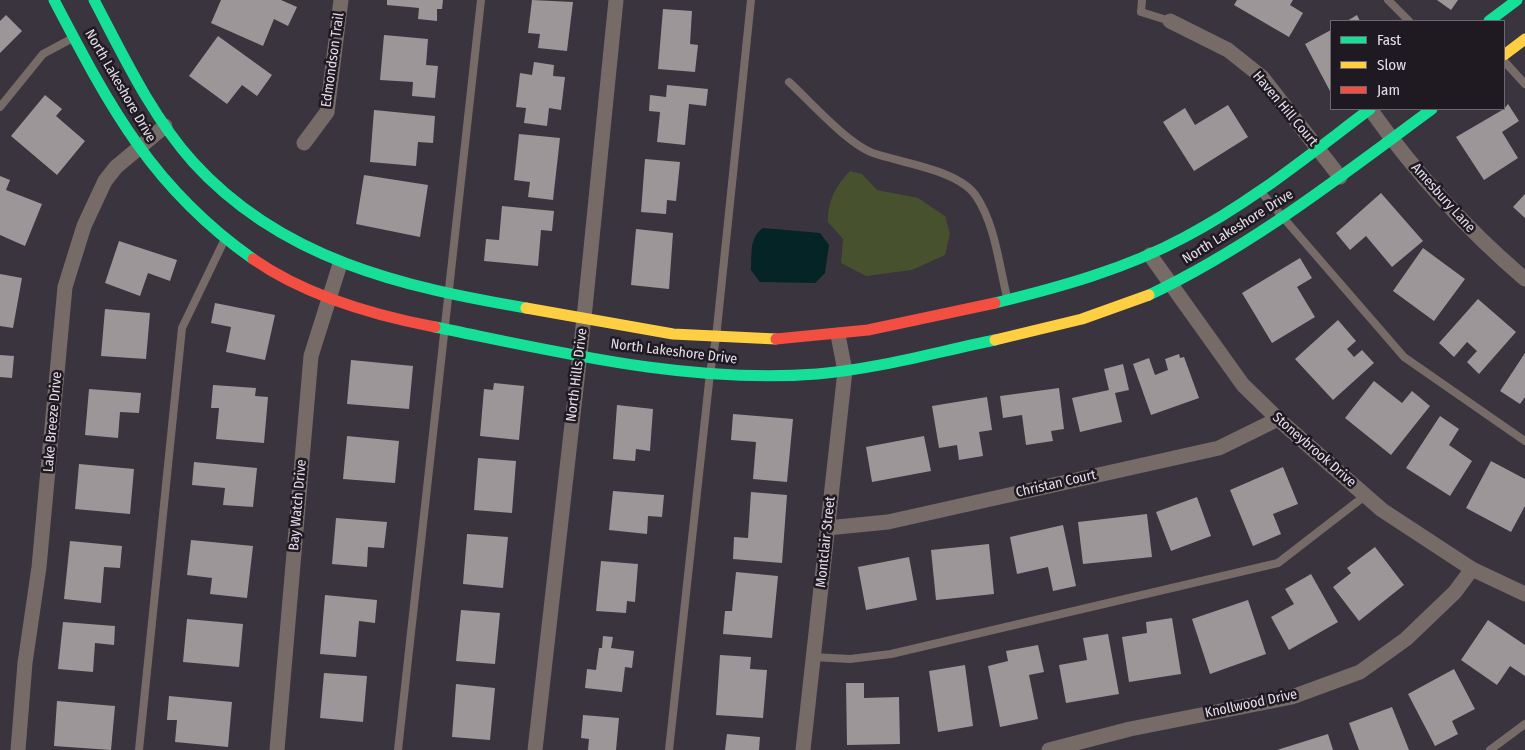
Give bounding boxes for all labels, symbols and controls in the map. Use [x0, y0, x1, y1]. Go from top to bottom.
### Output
street label: Edmondson Trail [318, 12, 348, 108]
legend [1330, 20, 1505, 110]
street label: North Lakeshore Drive [81, 27, 159, 145]
text: Fast [1377, 31, 1401, 49]
text: Slow [1377, 56, 1406, 74]
street label: Haven Hill Court [1249, 68, 1321, 150]
text: Jam [1377, 81, 1400, 99]
street label: Amesbury Lane [1407, 160, 1479, 236]
street label: North Lakeshore Drive [1180, 186, 1296, 268]
street label: North Hills Drive [563, 327, 591, 423]
street label: North Lakeshore Drive [610, 336, 738, 368]
street label: Lake Breeze Drive [40, 371, 66, 473]
street label: Stoneybrook Drive [1269, 409, 1359, 491]
street label: Bay Watch Drive [286, 459, 310, 551]
street label: Christan Court [1014, 467, 1098, 501]
street label: Montclair Street [813, 496, 839, 588]
street label: Knollwood Drive [1203, 686, 1299, 722]

